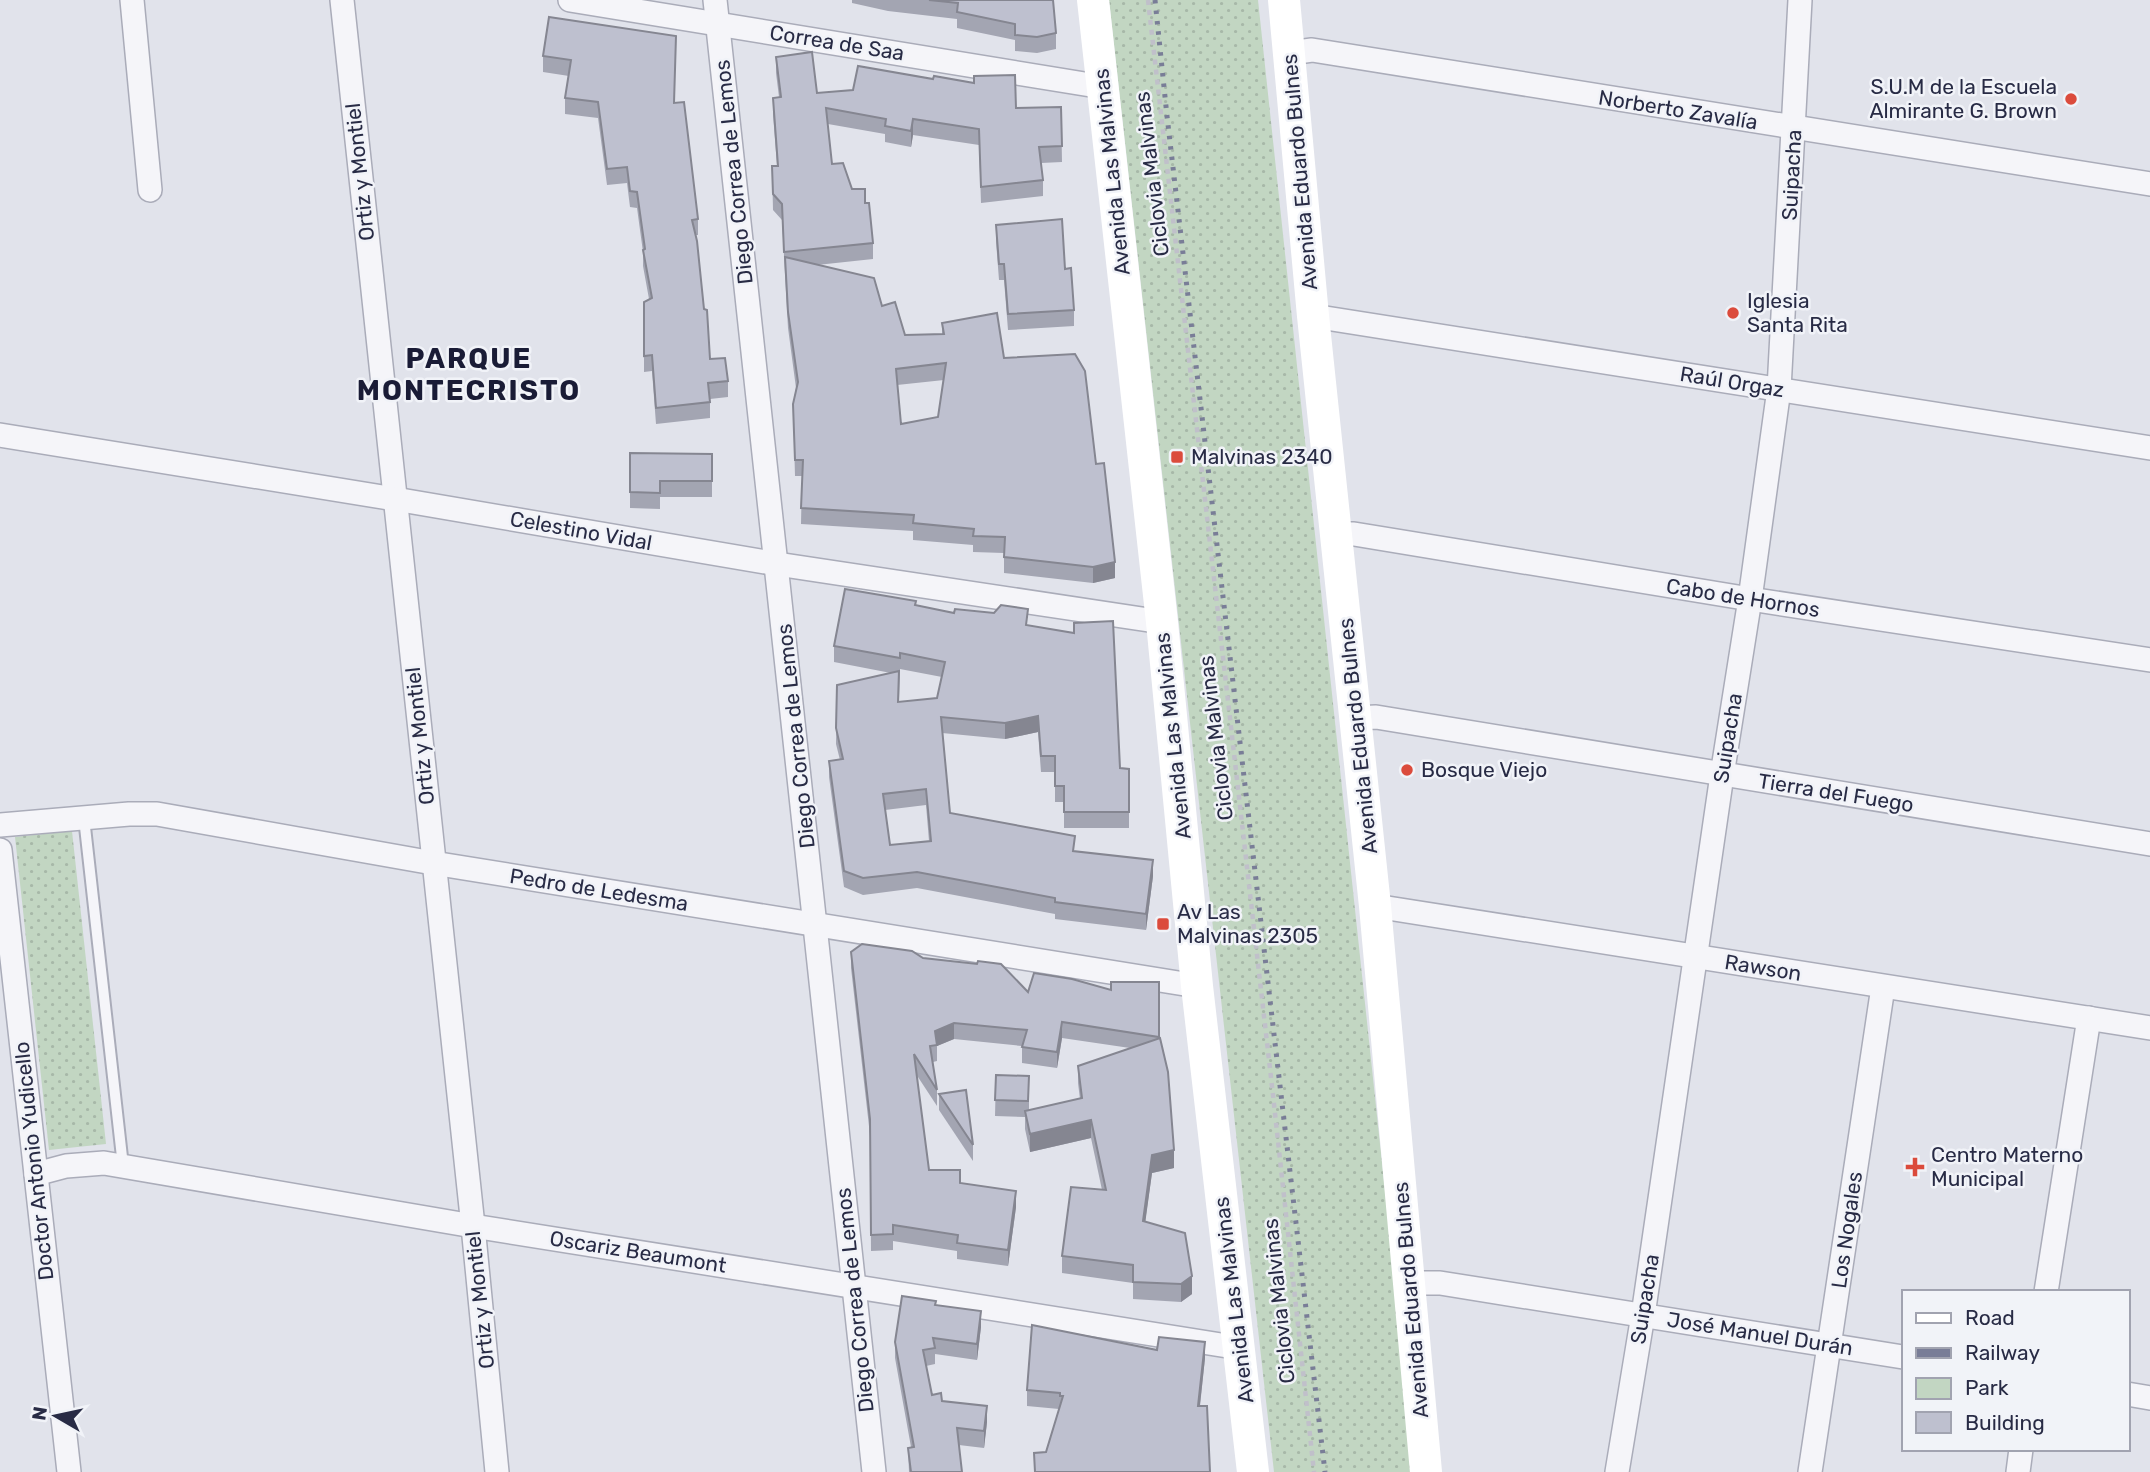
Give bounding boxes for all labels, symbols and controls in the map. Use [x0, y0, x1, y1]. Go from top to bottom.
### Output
street label: Correa de Saa [768, 20, 906, 65]
street label: Avenida Eduardo Bulnes [1277, 53, 1322, 291]
street label: Diego Correa de Lemos [709, 59, 758, 286]
street label: Avenida Las Malvinas [1088, 67, 1135, 277]
place label: S.U.M de la Escuela Almirante G. Brown [1869, 74, 2057, 123]
street label: Norberto Zavalía [1597, 85, 1759, 134]
street label: Ciclovia Malvinas [1129, 90, 1174, 258]
marker: S.U.M de la Escuela Almirante G. Brown [2063, 91, 2079, 107]
street label: Ortiz y Montiel [340, 102, 379, 242]
street label: Suipacha [1777, 129, 1806, 221]
place label: Iglesia Santa Rita [1747, 288, 1848, 337]
marker: Iglesia Santa Rita [1725, 305, 1741, 321]
district label: PARQUE MONTECRISTO [357, 342, 581, 407]
street label: Raúl Orgaz [1678, 361, 1786, 402]
place label: Malvinas 2340 [1191, 444, 1333, 469]
marker: Malvinas 2340 [1169, 449, 1185, 465]
street label: Celestino Vidal [508, 506, 654, 555]
street label: Cabo de Hornos [1664, 573, 1822, 622]
street label: Avenida Eduardo Bulnes [1333, 617, 1382, 855]
street label: Diego Correa de Lemos [771, 623, 820, 850]
street label: Avenida Las Malvinas [1149, 631, 1196, 841]
street label: Ciclovia Malvinas [1193, 654, 1238, 822]
street label: Ortiz y Montiel [400, 666, 439, 806]
street label: Suipacha [1708, 691, 1747, 785]
place label: Bosque Viejo [1421, 757, 1547, 782]
marker: Bosque Viejo [1399, 762, 1415, 778]
street label: Tierra del Fuego [1757, 768, 1916, 817]
street label: Pedro de Ledesma [508, 863, 690, 916]
place label: Av Las Malvinas 2305 [1177, 899, 1318, 948]
marker: Av Las Malvinas 2305 [1155, 916, 1171, 932]
street label: Rawson [1723, 949, 1803, 986]
street label: Doctor Antonio Yudicello [9, 1040, 58, 1282]
place label: Centro Materno Municipal [1931, 1142, 2083, 1191]
marker: Centro Materno Municipal [1905, 1157, 1925, 1177]
street label: Los Nogales [1826, 1170, 1867, 1290]
street label: Avenida Eduardo Bulnes [1388, 1181, 1433, 1419]
street label: Diego Correa de Lemos [830, 1187, 879, 1414]
street label: Avenida Las Malvinas [1208, 1195, 1259, 1405]
street label: Ciclovia Malvinas [1257, 1217, 1300, 1385]
street label: Oscariz Beaumont [548, 1225, 728, 1278]
street label: Ortiz y Montiel [460, 1230, 499, 1370]
street label: Suipacha [1625, 1252, 1664, 1346]
legend [1902, 1290, 2129, 1451]
text: Road [1965, 1305, 2015, 1330]
street label: José Manuel Durán [1665, 1306, 1855, 1361]
text: Railway [1965, 1340, 2040, 1365]
text: Park [1965, 1375, 2009, 1400]
north arrow [21, 1381, 91, 1451]
text: N [27, 1405, 52, 1422]
text: Building [1965, 1410, 2045, 1435]

